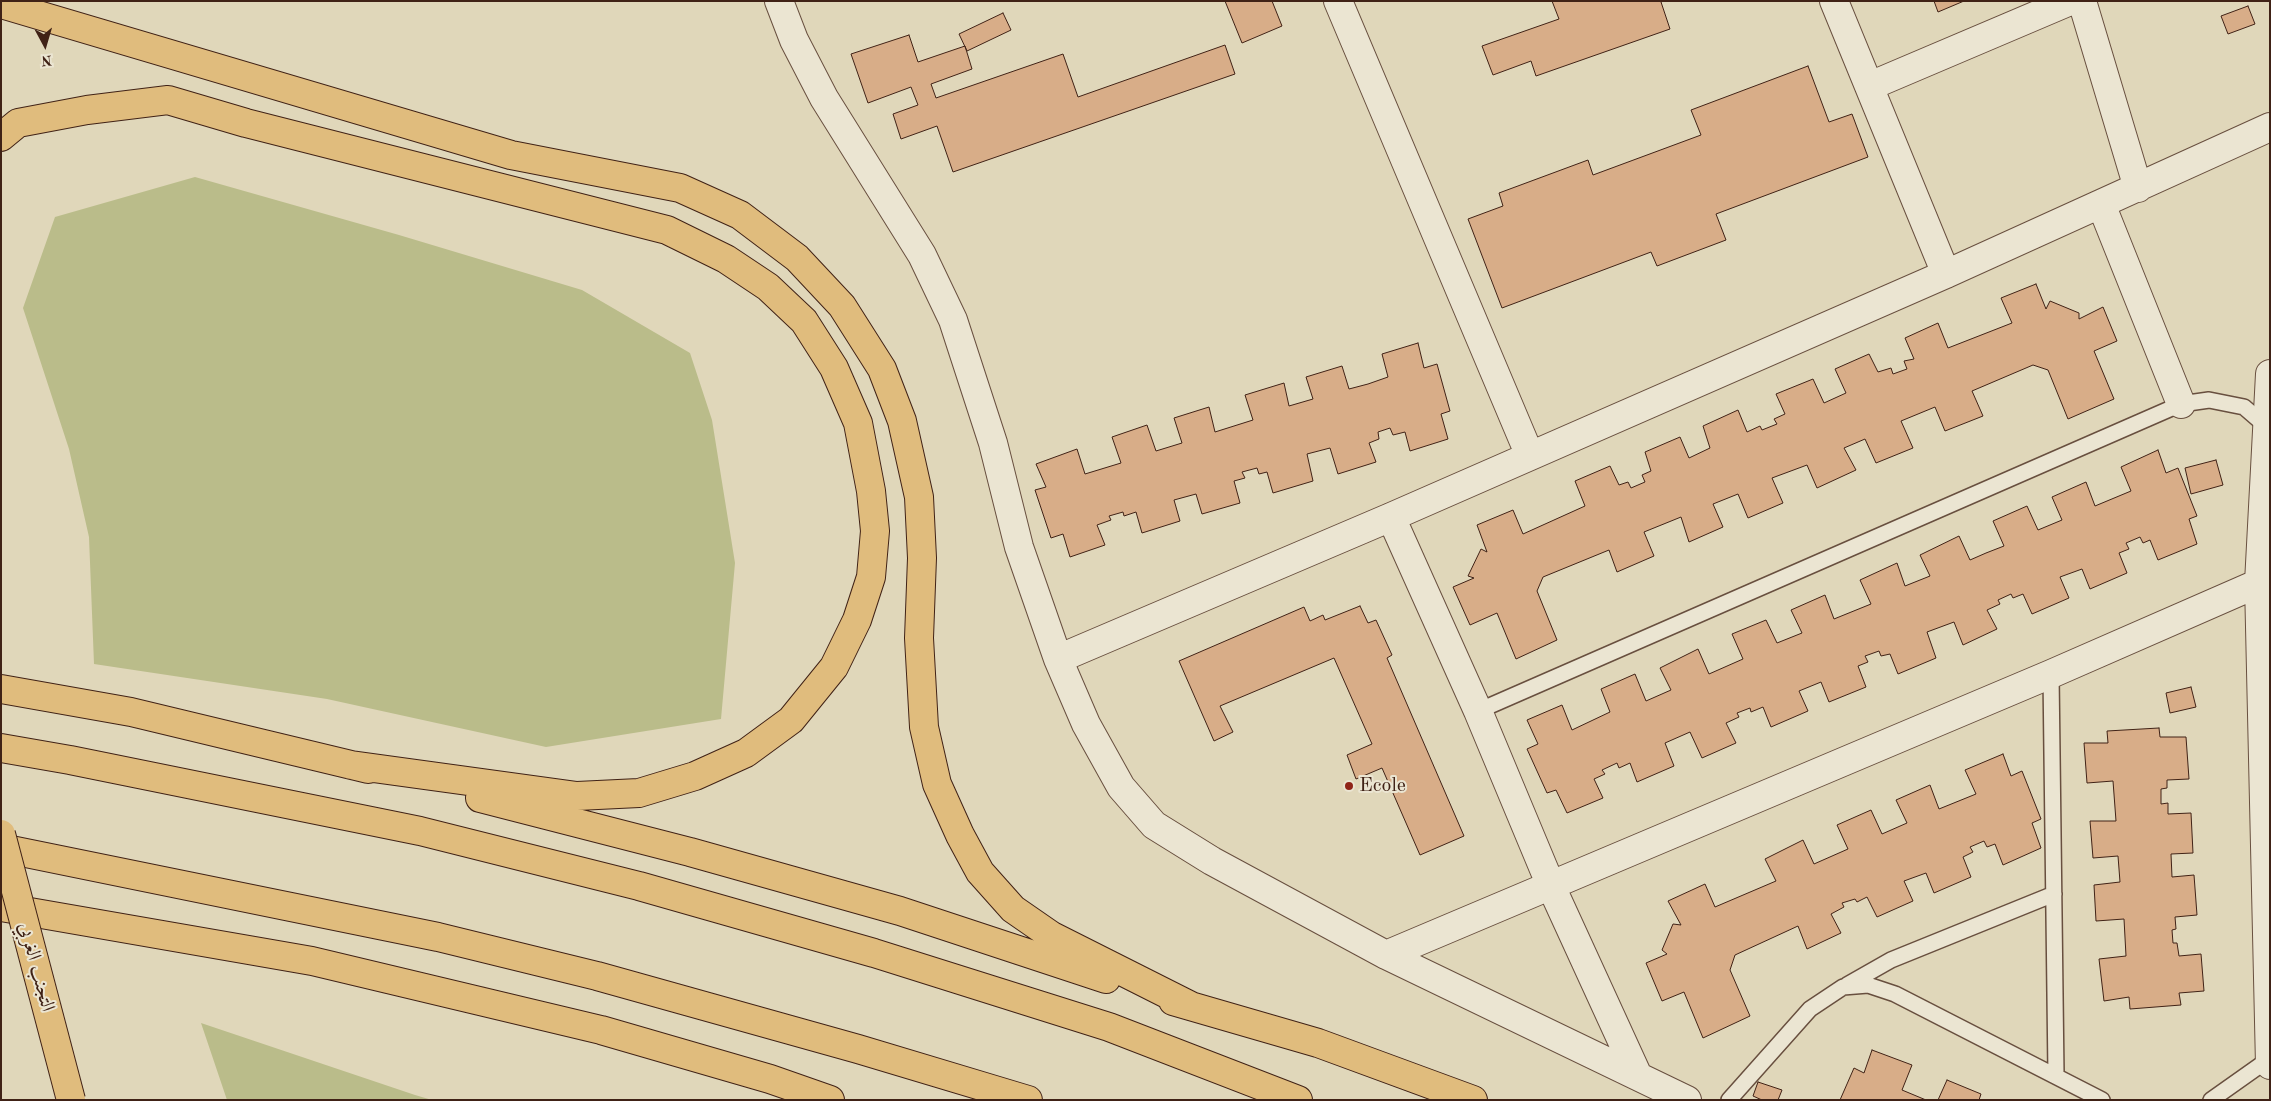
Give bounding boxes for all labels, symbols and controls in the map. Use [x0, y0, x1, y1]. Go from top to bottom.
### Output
north arrow [20, 20, 70, 70]
text: N [41, 52, 53, 67]
place label: Ecole [1359, 774, 1406, 798]
marker: Ecole [1343, 780, 1355, 792]
street label: التجنب الغربي [13, 920, 59, 1014]

